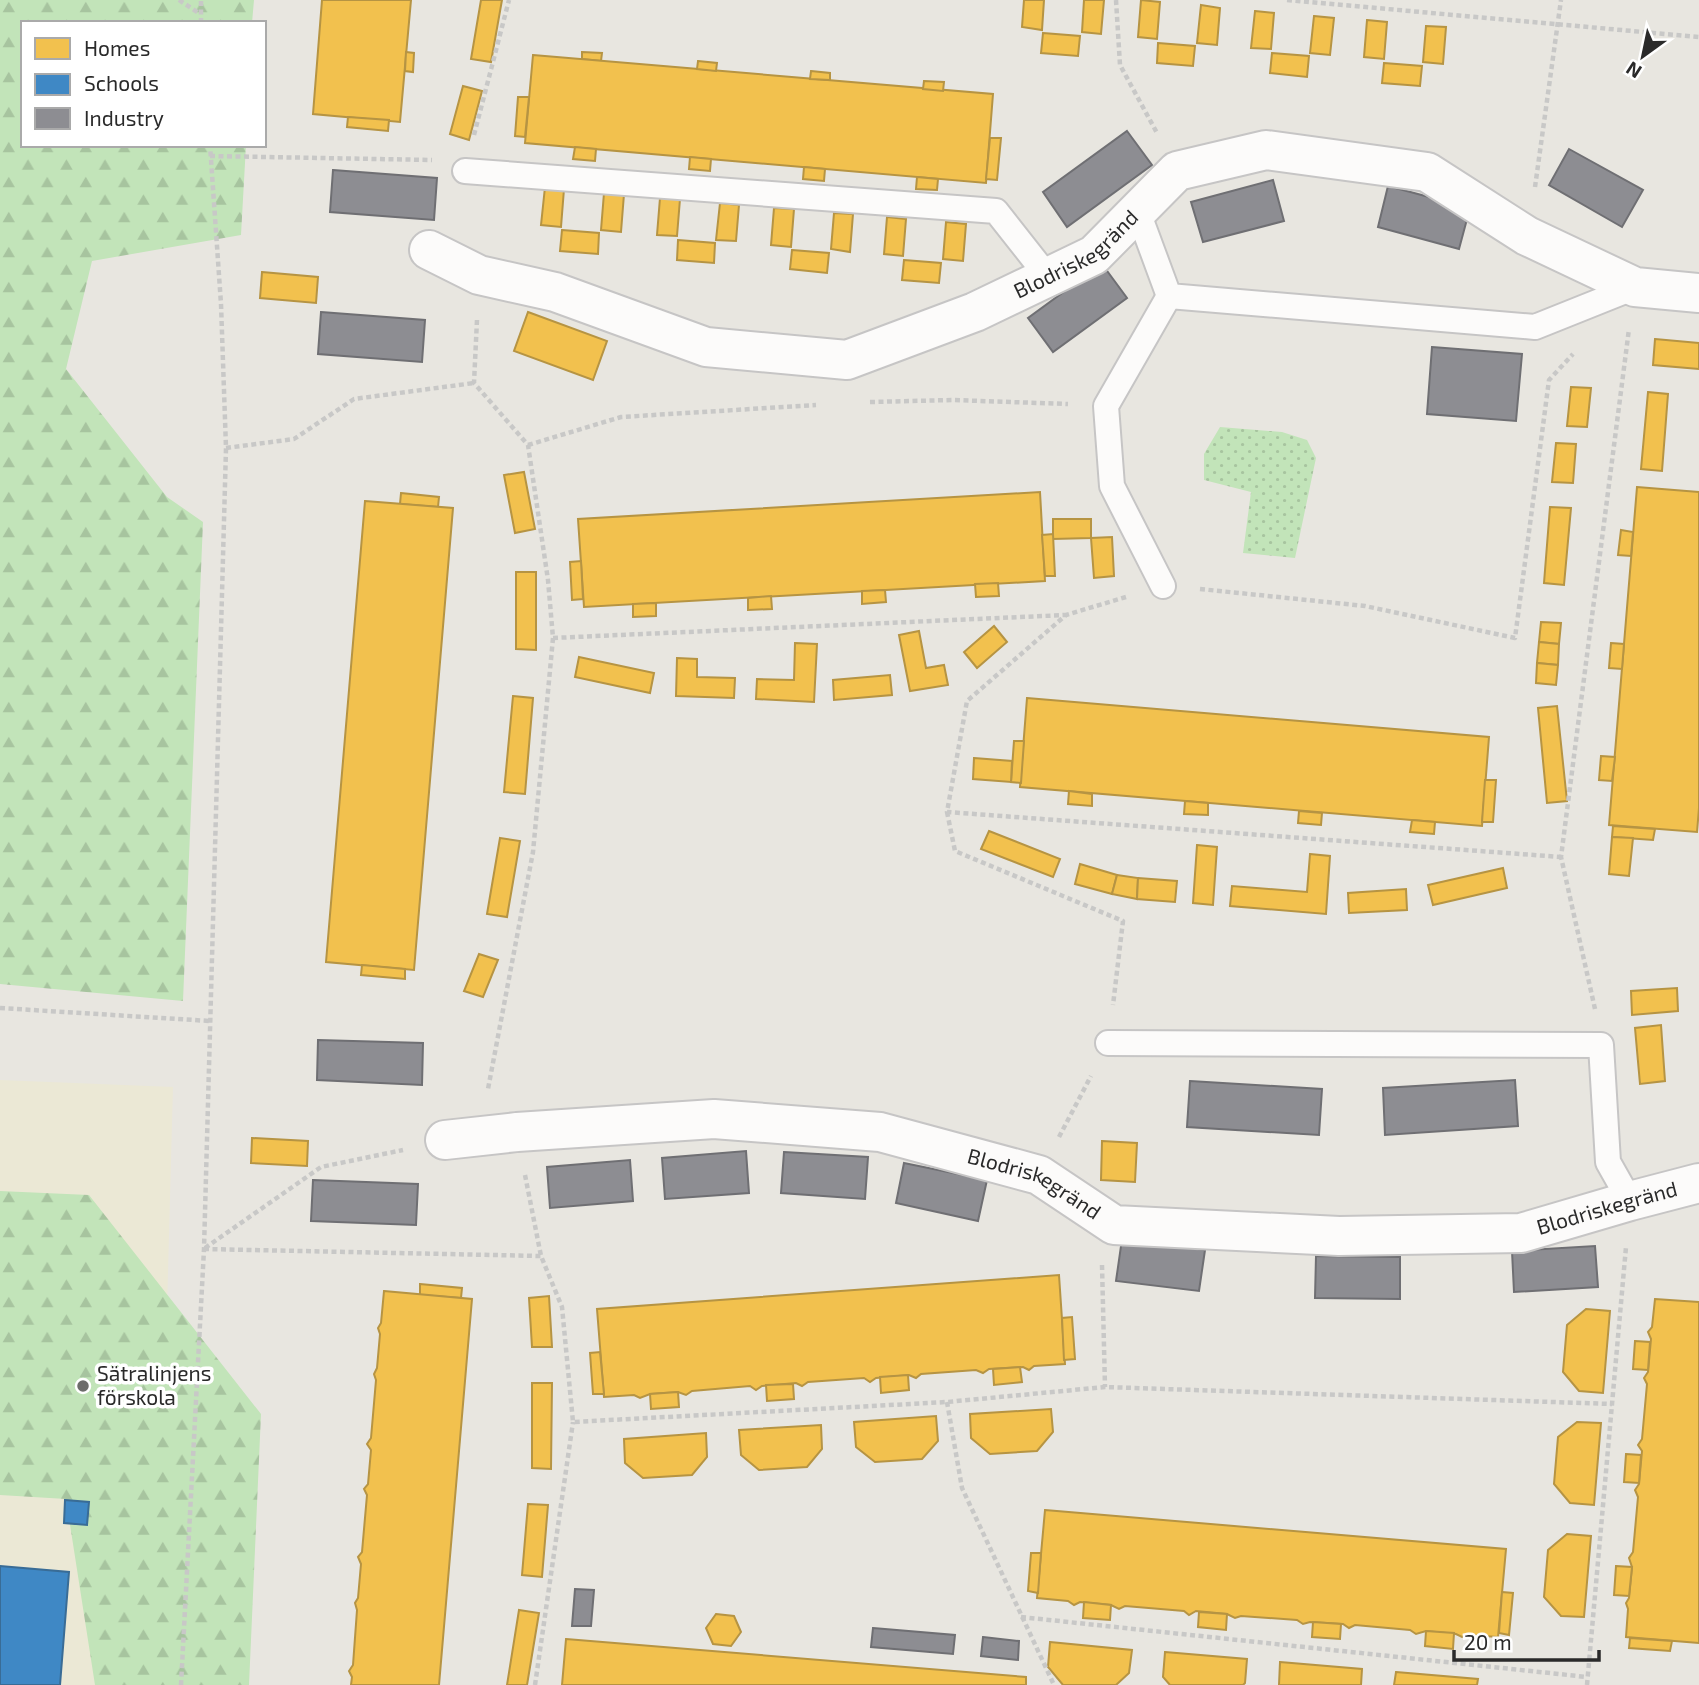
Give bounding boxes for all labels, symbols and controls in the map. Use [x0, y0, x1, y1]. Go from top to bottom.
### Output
legend [21, 21, 266, 147]
north arrow [1608, 21, 1678, 91]
text: Homes [84, 35, 150, 60]
text: N [1621, 57, 1645, 84]
text: Schools [84, 70, 159, 95]
text: Industry [84, 105, 164, 130]
street label: Blodriskegränd [1009, 204, 1142, 303]
street label: Blodriskegränd [965, 1142, 1106, 1224]
street label: Blodriskegränd [1533, 1175, 1680, 1239]
place label: Sätralinjens förskola [97, 1360, 211, 1409]
marker: Sätralinjens förskola [75, 1378, 91, 1394]
scale bar [1454, 1618, 1599, 1662]
text: 20 m [1464, 1629, 1512, 1654]

